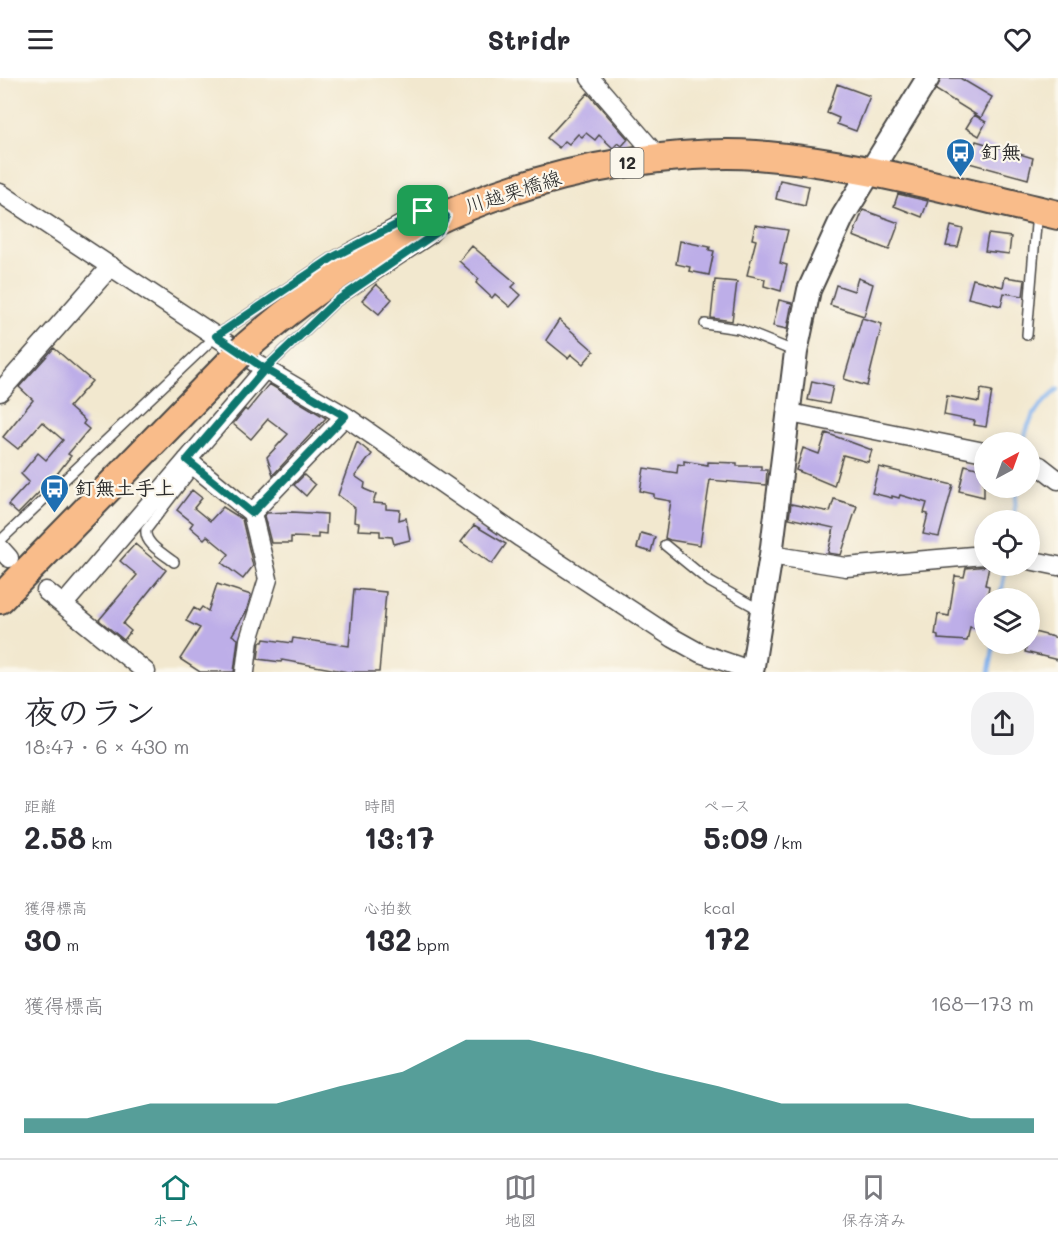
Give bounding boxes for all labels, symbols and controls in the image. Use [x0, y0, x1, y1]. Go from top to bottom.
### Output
text: Stridr [487, 22, 571, 57]
icon: menu [24, 23, 57, 56]
icon: heart [1001, 23, 1034, 56]
bus stop icon: 釘無 [944, 136, 976, 178]
place label: 釘無 [981, 138, 1021, 164]
road number: 12 [610, 148, 644, 178]
street label: 川越栗橋線 [461, 163, 564, 219]
pin [397, 185, 448, 236]
icon: arrive [406, 194, 439, 227]
north arrow [974, 432, 1040, 498]
map controls [974, 432, 1040, 654]
bus stop icon: 釘無土手上 [38, 472, 70, 514]
place label: 釘無土手上 [75, 474, 175, 500]
button: locate [974, 510, 1040, 576]
button: layers [974, 588, 1040, 654]
text: 夜のラン [24, 689, 156, 732]
button: share [971, 692, 1034, 755]
text: 18:47 · 6 × 430 m [24, 733, 189, 759]
text: 距離 [24, 795, 56, 816]
text: 時間 [364, 795, 396, 816]
text: ペース [703, 795, 750, 816]
text: 2.58 [24, 817, 86, 857]
text: 13:17 [364, 817, 434, 857]
text: 5:09 [703, 817, 768, 857]
text: km [86, 832, 113, 853]
text: /km [768, 832, 802, 853]
text: 獲得標高 [24, 897, 88, 918]
text: 心拍数 [364, 897, 412, 918]
text: kcal [703, 897, 735, 918]
text: 172 [703, 918, 750, 958]
text: 30 [24, 919, 61, 959]
text: 132 [364, 919, 412, 959]
text: m [61, 934, 79, 955]
text: bpm [412, 934, 450, 955]
text: 168–173 m [930, 990, 1034, 1016]
text: 獲得標高 [24, 992, 104, 1018]
tab: ホーム [152, 1171, 200, 1231]
tab: 地図 [504, 1171, 537, 1231]
tab: 保存済み [842, 1171, 906, 1231]

